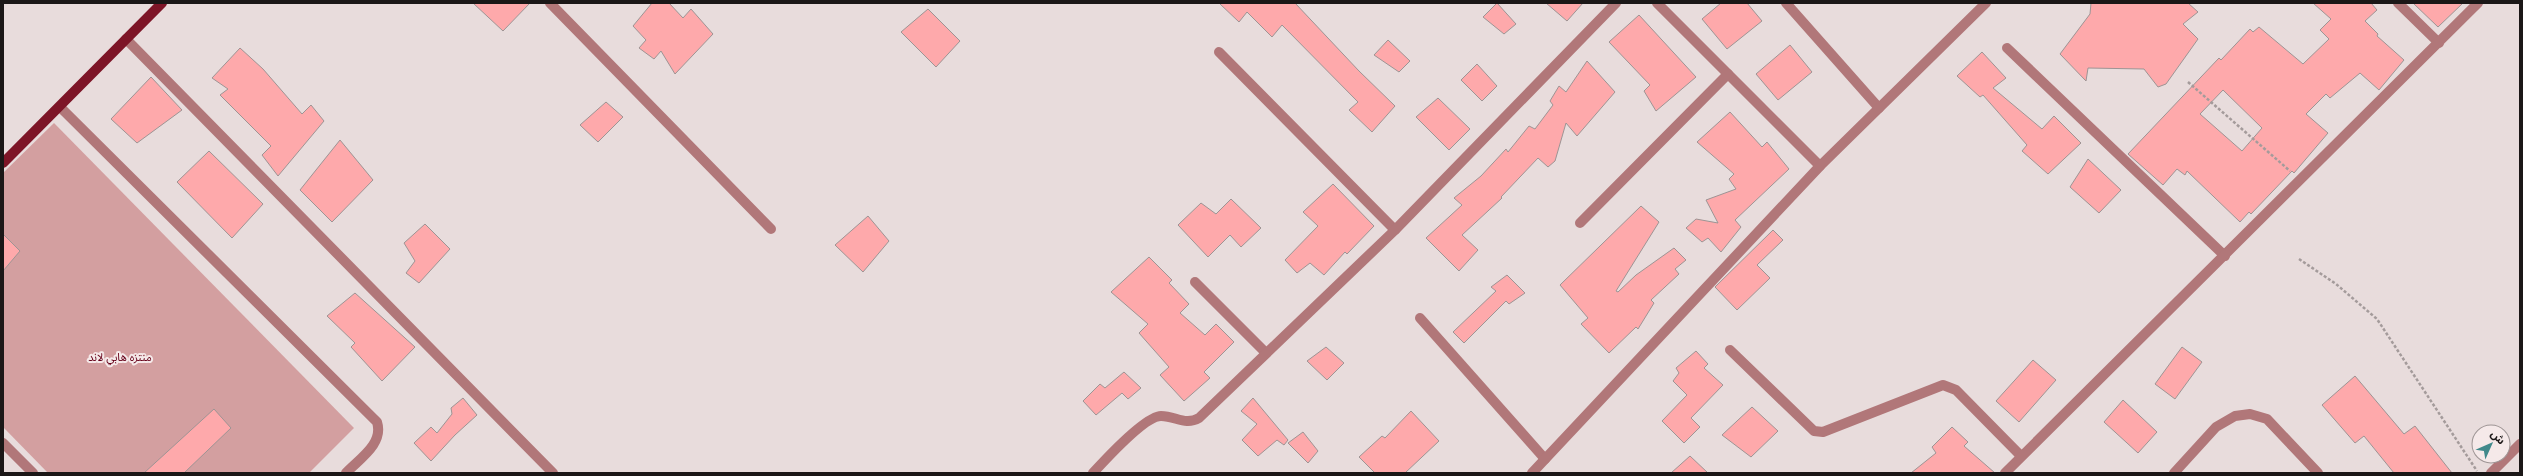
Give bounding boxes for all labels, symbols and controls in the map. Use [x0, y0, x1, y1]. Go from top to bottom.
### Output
park label: منتزه هابي لاند [88, 349, 152, 366]
north arrow [2471, 424, 2511, 464]
text: ش [2488, 426, 2509, 447]

